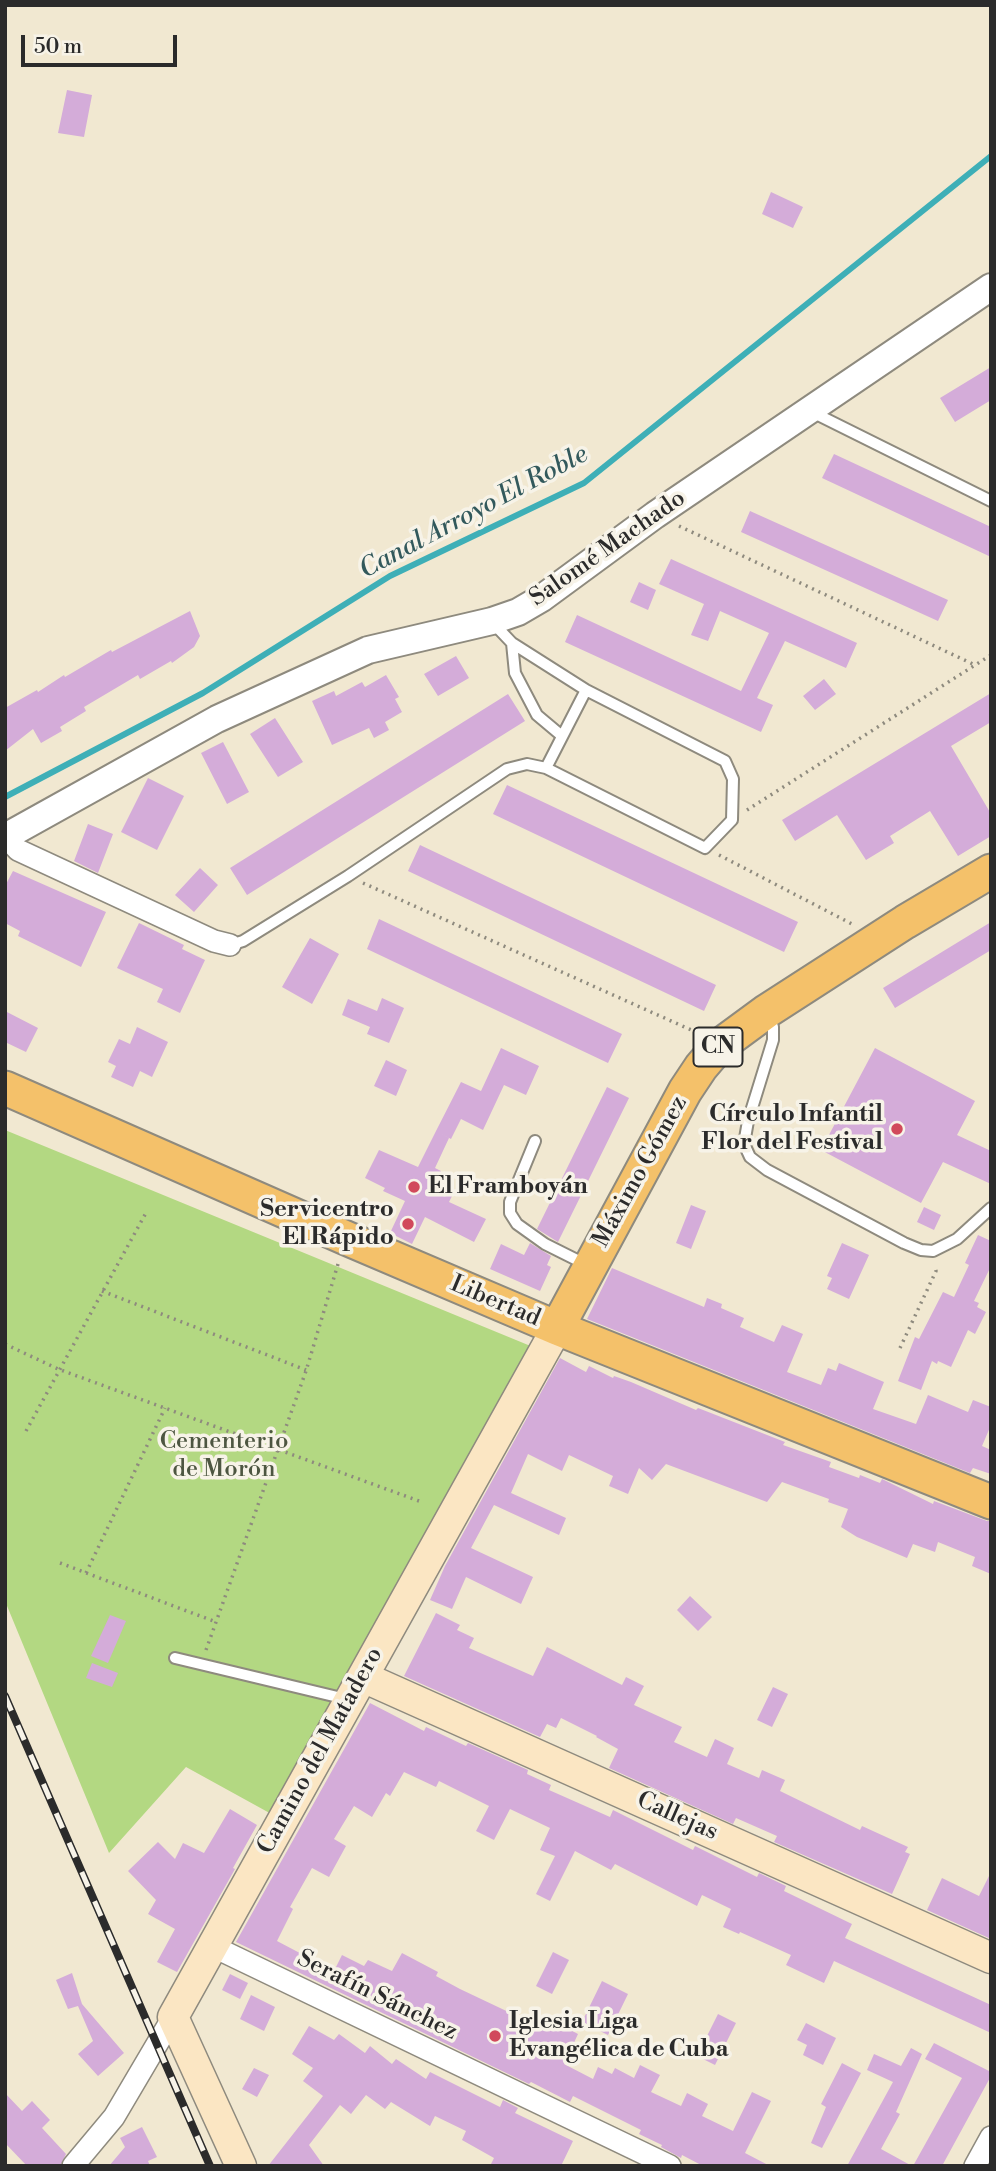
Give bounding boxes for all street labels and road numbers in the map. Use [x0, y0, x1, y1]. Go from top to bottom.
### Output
street label: Salomé Machado [525, 485, 691, 613]
road number: CN [694, 1028, 742, 1066]
street label: Máximo Gómez [588, 1091, 694, 1253]
street label: Libertad [446, 1270, 544, 1334]
street label: Camino del Matadero [252, 1643, 390, 1859]
street label: Callejas [632, 1786, 722, 1848]
street label: Serafín Sánchez [292, 1945, 462, 2047]

